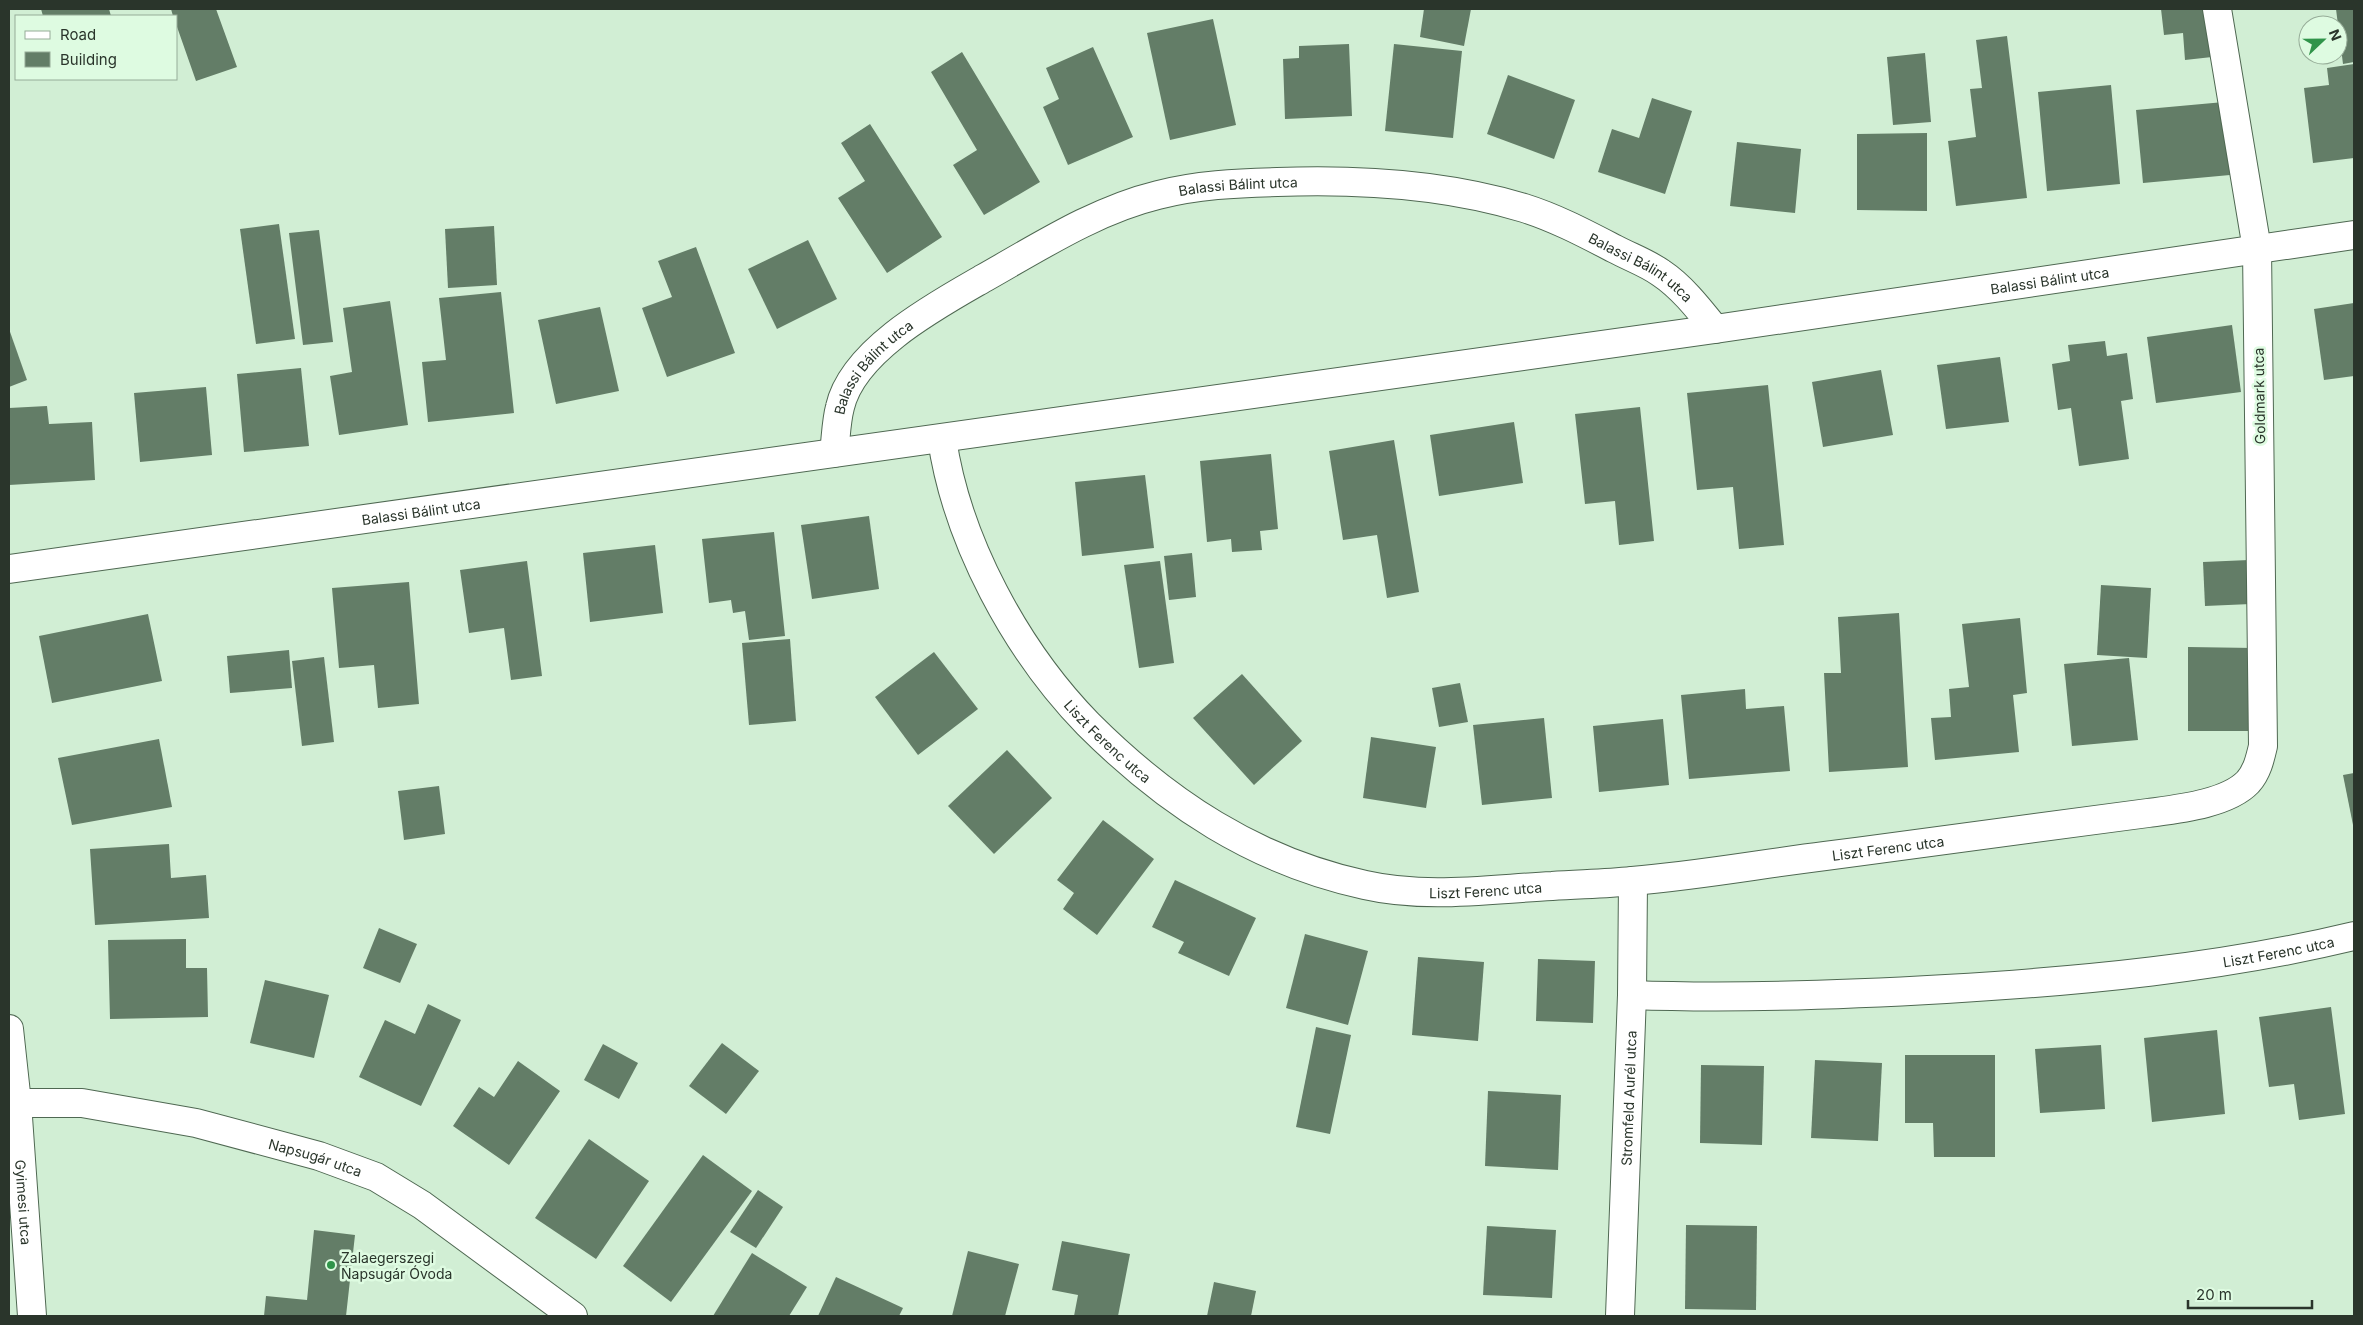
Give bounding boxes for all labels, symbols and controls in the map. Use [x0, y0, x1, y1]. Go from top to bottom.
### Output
legend [15, 15, 178, 80]
north arrow [2298, 15, 2348, 65]
text: Road [60, 25, 96, 44]
text: N [2326, 27, 2345, 43]
text: Building [60, 50, 117, 69]
street label: Balassi Bálint utca [1177, 173, 1298, 199]
street label: Balassi Bálint utca [1586, 229, 1697, 305]
street label: Balassi Bálint utca [1989, 263, 2110, 297]
street label: Balassi Bálint utca [830, 316, 916, 416]
street label: Goldmark utca [2250, 347, 2268, 445]
street label: Balassi Bálint utca [360, 494, 481, 528]
street label: Liszt Ferenc utca [1061, 696, 1155, 786]
street label: Liszt Ferenc utca [1831, 832, 1945, 864]
street label: Liszt Ferenc utca [1429, 878, 1543, 901]
street label: Liszt Ferenc utca [2222, 932, 2336, 970]
street label: Stromfeld Aurél utca [1617, 1030, 1639, 1166]
street label: Napsugár utca [267, 1134, 365, 1180]
street label: Gyimesi utca [13, 1159, 35, 1246]
place label: Zalaegerszegi Napsugár Óvoda [341, 1249, 452, 1282]
marker: Zalaegerszegi Napsugár Óvoda [325, 1259, 337, 1271]
scale bar [2188, 1278, 2312, 1310]
text: 20 m [2196, 1285, 2232, 1304]

